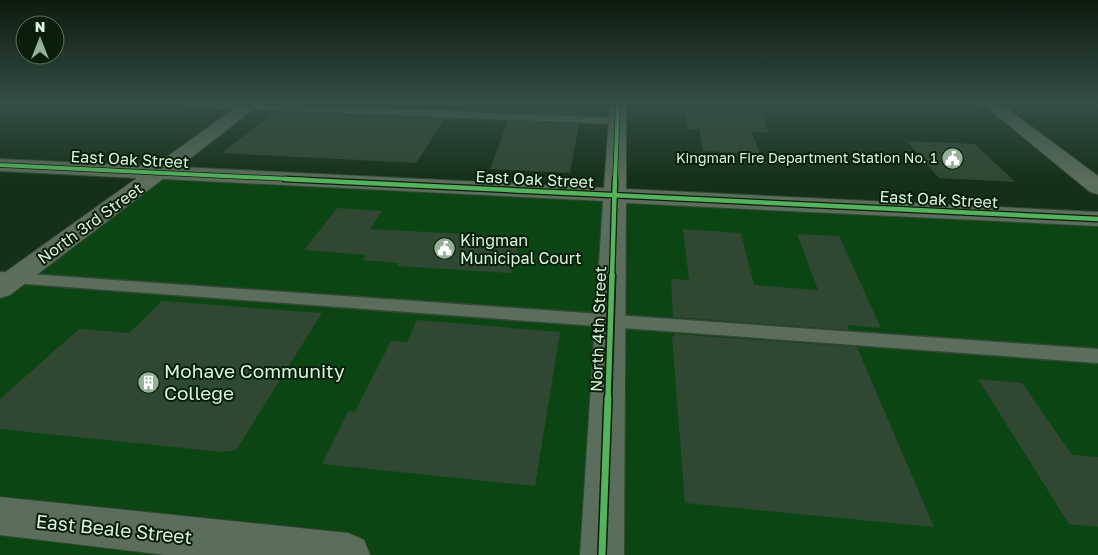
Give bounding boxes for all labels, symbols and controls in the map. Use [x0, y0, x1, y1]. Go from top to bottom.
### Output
north arrow [15, 15, 65, 65]
text: N [35, 18, 45, 35]
street label: East Oak Street [70, 146, 190, 172]
public building icon: Kingman Fire Department Station No. 1 [941, 146, 965, 170]
place label: Kingman Fire Department Station No. 1 [676, 149, 937, 166]
street label: East Oak Street [475, 166, 595, 192]
street label: North 3rd Street [33, 178, 147, 268]
street label: East Oak Street [879, 186, 999, 212]
place label: Kingman Municipal Court [460, 230, 582, 268]
public building icon: Kingman Municipal Court [432, 237, 456, 261]
street label: North 4th Street [586, 266, 610, 392]
place label: Mohave Community College [164, 359, 345, 404]
building icon: Mohave Community College [136, 370, 160, 394]
street label: East Beale Street [35, 509, 193, 548]

